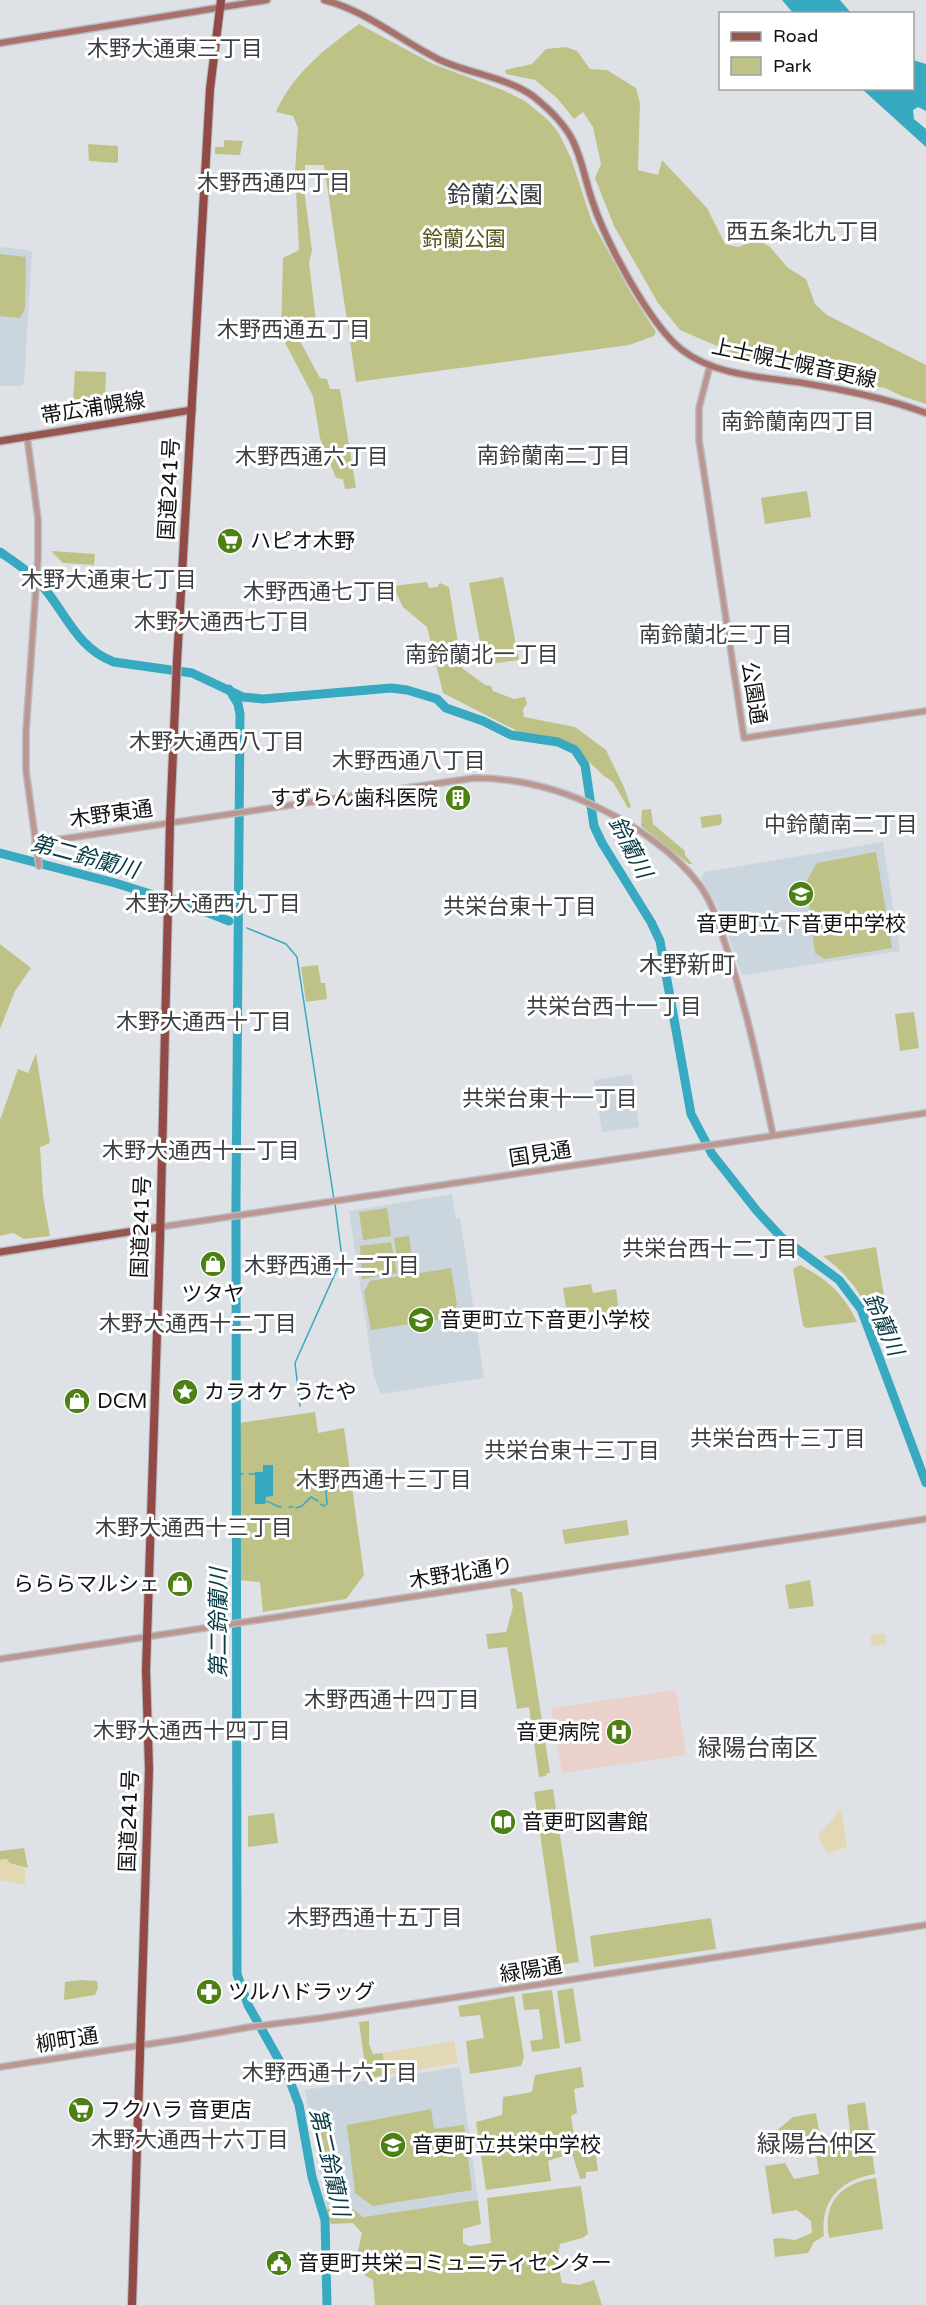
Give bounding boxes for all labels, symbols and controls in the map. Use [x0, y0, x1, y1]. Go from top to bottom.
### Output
legend [719, 12, 914, 90]
text: Road [773, 25, 818, 47]
district label: 木野大通東三丁目 [87, 36, 263, 62]
text: Park [773, 55, 812, 77]
district label: 木野西通四丁目 [197, 170, 351, 196]
district label: 鈴蘭公園 [447, 181, 543, 210]
district label: 西五条北九丁目 [726, 219, 880, 245]
park label: 鈴蘭公園 [422, 227, 506, 252]
district label: 木野西通五丁目 [217, 317, 371, 343]
street label: 上士幌士幌音更線 [709, 334, 879, 393]
street label: 帯広浦幌線 [39, 388, 147, 429]
district label: 南鈴蘭南四丁目 [721, 409, 875, 435]
street label: 国道241号 [154, 437, 185, 541]
district label: 南鈴蘭南二丁目 [477, 443, 631, 469]
district label: 木野西通六丁目 [235, 444, 389, 470]
supermarket icon: ハピオ木野 [215, 526, 245, 556]
place label: ハピオ木野 [250, 529, 355, 554]
district label: 木野大通東七丁目 [21, 567, 197, 593]
district label: 木野西通七丁目 [243, 579, 397, 605]
district label: 木野大通西七丁目 [134, 609, 310, 635]
district label: 南鈴蘭北三丁目 [639, 622, 793, 648]
district label: 南鈴蘭北一丁目 [405, 642, 559, 668]
street label: 公園通 [736, 660, 771, 726]
district label: 木野大通西八丁目 [129, 729, 305, 755]
district label: 木野西通八丁目 [332, 748, 486, 774]
building icon: すずらん歯科医院 [443, 783, 473, 813]
place label: すずらん歯科医院 [270, 786, 438, 811]
street label: 木野東通 [68, 796, 154, 833]
water label: 鈴蘭川 [603, 812, 658, 884]
district label: 中鈴蘭南二丁目 [764, 812, 918, 838]
water label: 第二鈴蘭川 [28, 830, 143, 884]
school or university icon: 音更町立下音更中学校 [786, 879, 816, 909]
district label: 木野大通西九丁目 [125, 891, 301, 917]
district label: 共栄台東十丁目 [443, 894, 597, 920]
place label: 音更町立下音更中学校 [696, 912, 906, 937]
district label: 木野新町 [639, 951, 735, 980]
district label: 共栄台西十一丁目 [526, 994, 702, 1020]
district label: 木野大通西十丁目 [116, 1009, 292, 1035]
district label: 共栄台東十一丁目 [462, 1086, 638, 1112]
street label: 国見通 [507, 1137, 573, 1172]
district label: 木野大通西十一丁目 [102, 1138, 300, 1164]
street label: 国道241号 [127, 1175, 156, 1279]
district label: 共栄台西十二丁目 [622, 1236, 798, 1262]
shop icon: ツタヤ [198, 1249, 228, 1279]
district label: 木野西通十二丁目 [244, 1253, 420, 1279]
place label: ツタヤ [182, 1282, 245, 1307]
water label: 鈴蘭川 [858, 1289, 909, 1362]
school or university icon: 音更町立下音更小学校 [406, 1305, 436, 1335]
place label: 音更町立下音更小学校 [440, 1308, 650, 1333]
district label: 木野大通西十二丁目 [99, 1311, 297, 1337]
place icon: カラオケ うたや [170, 1377, 200, 1407]
place label: カラオケ うたや [204, 1380, 356, 1405]
shop icon: DCM [62, 1386, 92, 1416]
place label: DCM [97, 1389, 148, 1414]
district label: 共栄台西十三丁目 [690, 1426, 866, 1452]
district label: 共栄台東十三丁目 [484, 1438, 660, 1464]
district label: 木野西通十三丁目 [296, 1467, 472, 1493]
district label: 木野大通西十三丁目 [95, 1515, 293, 1541]
street label: 木野北通り [407, 1553, 515, 1594]
water label: 第二鈴蘭川 [206, 1566, 232, 1678]
shop icon: らららマルシェ [165, 1569, 195, 1599]
place label: らららマルシェ [13, 1572, 160, 1597]
district label: 木野西通十四丁目 [304, 1687, 480, 1713]
hospital icon: 音更病院 [604, 1717, 634, 1747]
district label: 木野大通西十四丁目 [93, 1718, 291, 1744]
place label: 音更病院 [516, 1720, 600, 1745]
district label: 緑陽台南区 [698, 1734, 818, 1763]
street label: 国道241号 [115, 1769, 144, 1873]
library icon: 音更町図書館 [488, 1807, 518, 1837]
place label: 音更町図書館 [522, 1810, 648, 1835]
district label: 木野西通十五丁目 [287, 1905, 463, 1931]
street label: 緑陽通 [498, 1953, 564, 1988]
pharmacy icon: ツルハドラッグ [194, 1977, 224, 2007]
place label: ツルハドラッグ [228, 1980, 375, 2005]
street label: 柳町通 [34, 2023, 100, 2058]
district label: 木野西通十六丁目 [242, 2060, 418, 2086]
supermarket icon: フクハラ 音更店 [66, 2095, 96, 2125]
place label: フクハラ 音更店 [100, 2098, 251, 2123]
water label: 第二鈴蘭川 [304, 2106, 355, 2221]
district label: 木野大通西十六丁目 [91, 2127, 289, 2153]
school or university icon: 音更町立共栄中学校 [378, 2130, 408, 2160]
district label: 緑陽台仲区 [757, 2130, 877, 2159]
place label: 音更町立共栄中学校 [412, 2133, 601, 2158]
public building icon: 音更町共栄コミュニティセンター [264, 2248, 294, 2278]
place label: 音更町共栄コミュニティセンター [298, 2251, 612, 2276]

